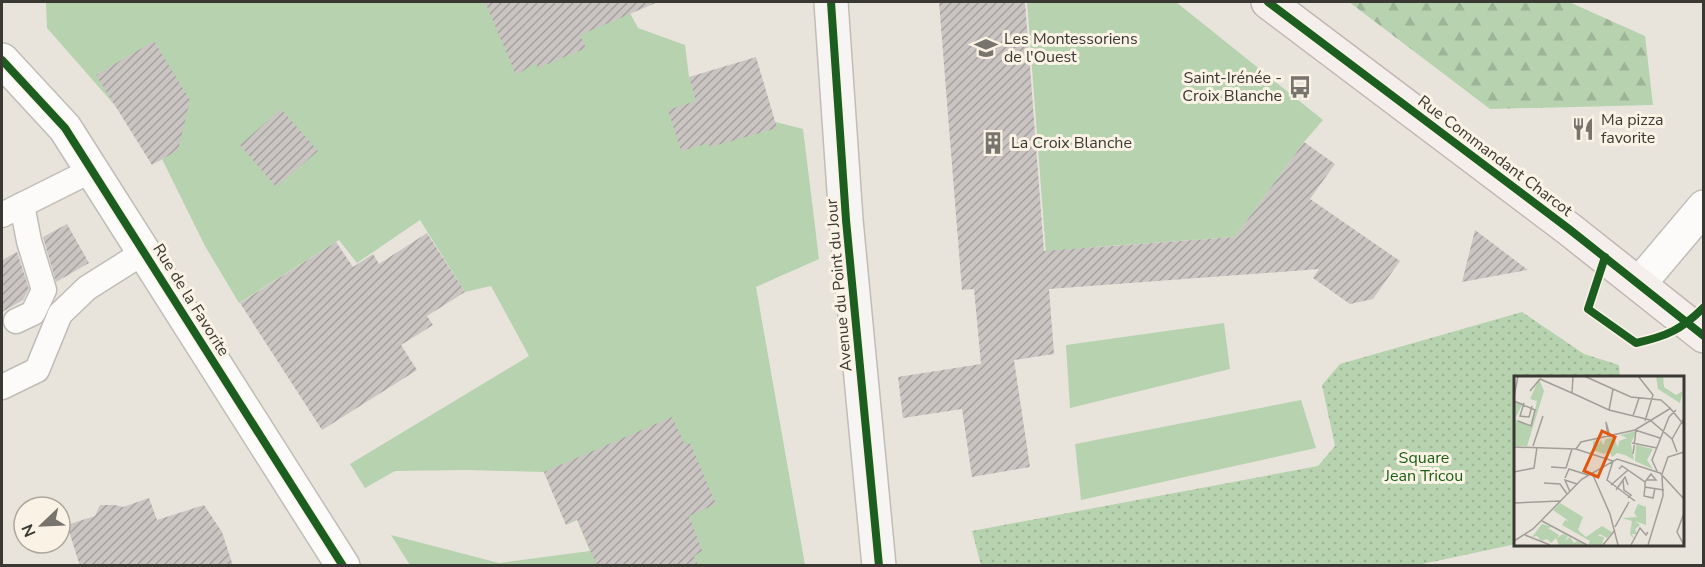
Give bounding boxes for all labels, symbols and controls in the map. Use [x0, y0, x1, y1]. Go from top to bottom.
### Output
place label: Les Montessoriens de l'Ouest [1004, 28, 1138, 68]
school or university icon: Les Montessoriens de l'Ouest [973, 35, 999, 61]
place label: Saint-Irénée - Croix Blanche [1182, 67, 1282, 107]
bus stop icon: Saint-Irénée - Croix Blanche [1287, 74, 1313, 100]
street label: Rue Commandant Charcot [1413, 90, 1577, 222]
place label: Ma pizza favorite [1601, 109, 1664, 149]
restaurant icon: Ma pizza favorite [1570, 116, 1596, 142]
building icon: La Croix Blanche [980, 130, 1006, 156]
place label: La Croix Blanche [1011, 132, 1132, 154]
street label: Avenue du Point du Jour [820, 197, 858, 372]
street label: Rue de la Favorite [148, 239, 234, 361]
inset map [1514, 376, 1684, 546]
park label: Square Jean Tricou [1384, 447, 1463, 487]
north arrow [12, 495, 72, 555]
text: N [17, 521, 42, 540]

